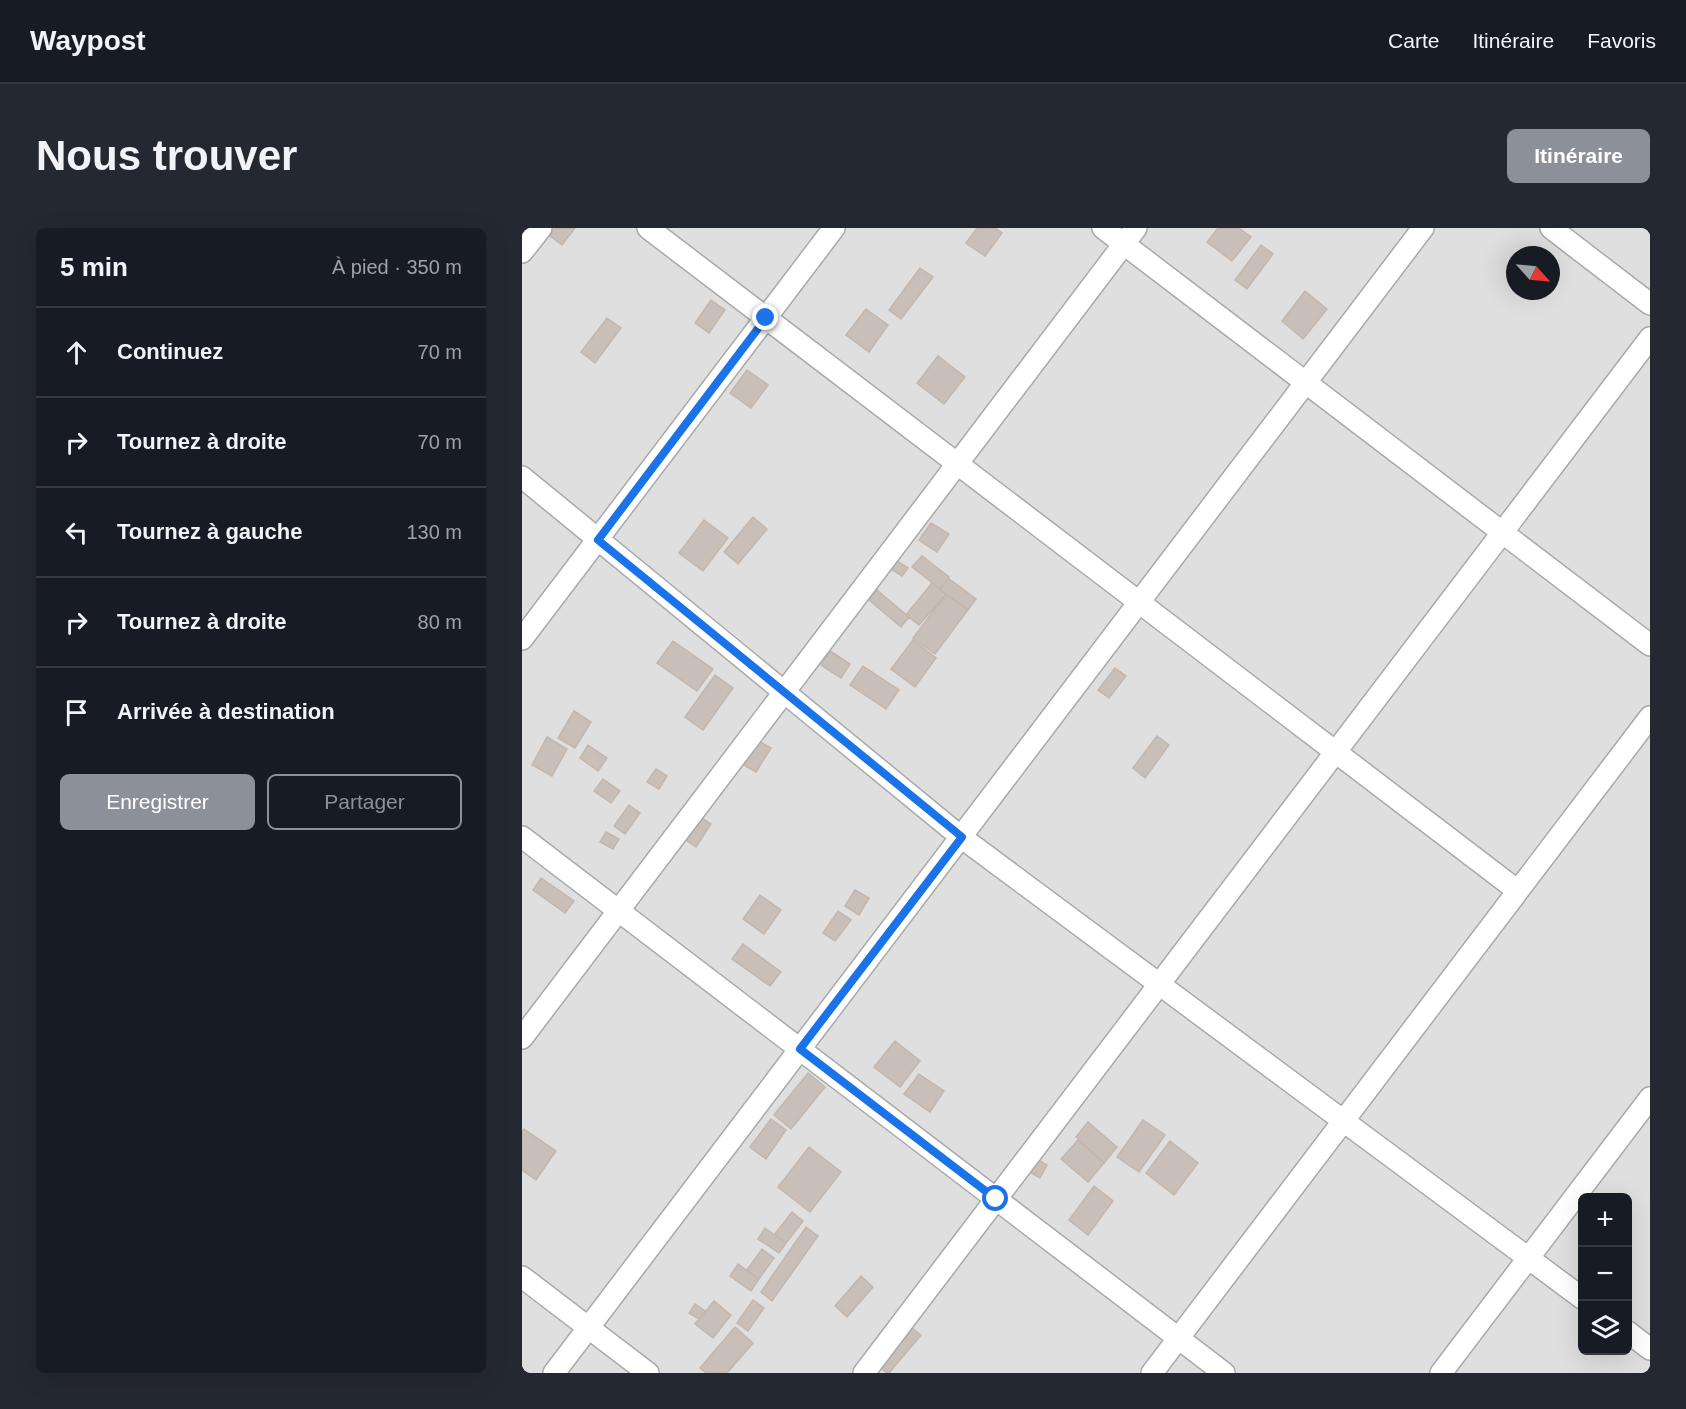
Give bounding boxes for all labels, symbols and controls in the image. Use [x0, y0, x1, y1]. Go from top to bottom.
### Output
text: Waypost [30, 25, 146, 56]
text: Carte [1388, 29, 1439, 52]
text: Itinéraire [1472, 29, 1554, 52]
text: Favoris [1587, 29, 1656, 52]
button: Itinéraire [1507, 129, 1650, 183]
text: Nous trouver [36, 132, 297, 179]
north arrow [1506, 246, 1560, 300]
text: 5 min [60, 252, 128, 282]
text: À pied · 350 m [332, 256, 462, 278]
route end [752, 304, 778, 330]
icon: ahead [60, 336, 93, 369]
text: Continuez [117, 339, 223, 364]
text: 70 m [418, 341, 462, 363]
icon: right [60, 426, 93, 459]
text: Tournez à droite [117, 429, 287, 454]
text: 70 m [418, 431, 462, 453]
icon: left [60, 516, 93, 549]
text: Tournez à gauche [117, 519, 302, 544]
text: 130 m [406, 521, 462, 543]
icon: right [60, 606, 93, 639]
text: Tournez à droite [117, 609, 287, 634]
text: 80 m [418, 611, 462, 633]
icon: arrive [60, 696, 93, 729]
text: Arrivée à destination [117, 699, 335, 724]
button: Enregistrer [60, 774, 255, 830]
button: Partager [267, 774, 462, 830]
route start [982, 1185, 1008, 1211]
map controls [1578, 1193, 1632, 1355]
button: + [1578, 1193, 1632, 1247]
button: − [1578, 1247, 1632, 1301]
button: layers [1578, 1301, 1632, 1355]

